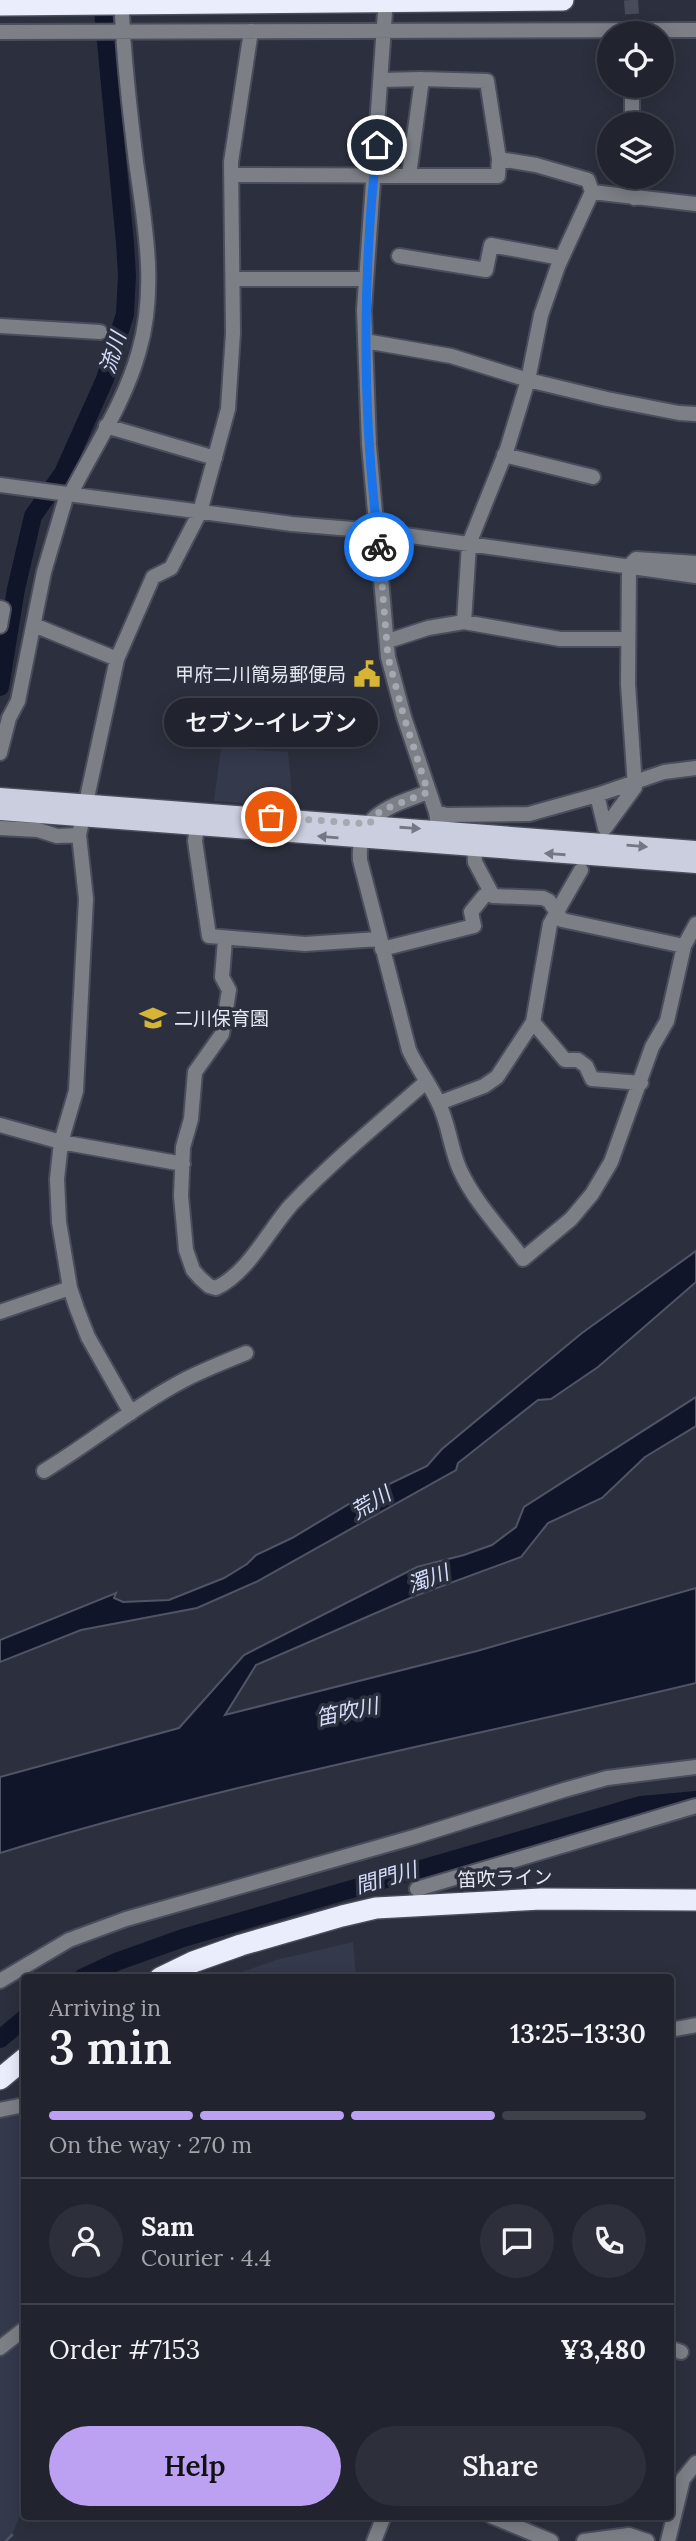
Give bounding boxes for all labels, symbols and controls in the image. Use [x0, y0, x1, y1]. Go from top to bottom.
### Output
map controls [597, 21, 674, 189]
button: locate [597, 21, 674, 98]
button: layers [597, 112, 674, 189]
pin [347, 115, 407, 175]
icon: home [358, 126, 396, 164]
water label: 流川 [93, 327, 132, 377]
courier [344, 512, 414, 582]
icon: bike [360, 528, 398, 566]
public building icon: 甲府二川簡易郵便局 [352, 659, 382, 689]
place label: 甲府二川簡易郵便局 [175, 662, 346, 686]
callout: セブン-イレブン [164, 698, 378, 747]
text: セブン-イレブン [185, 708, 357, 737]
pin [241, 787, 301, 847]
icon: bag [252, 798, 290, 836]
one-way arrow [399, 823, 421, 834]
one-way arrow [317, 831, 339, 842]
one-way arrow [626, 841, 648, 852]
one-way arrow [543, 848, 565, 859]
school or university icon: 二川保育園 [138, 1003, 168, 1033]
place label: 二川保育園 [174, 1006, 269, 1030]
water label: 荒川 [346, 1479, 397, 1525]
water label: 濁川 [403, 1558, 454, 1598]
water label: 笛吹川 [313, 1691, 382, 1731]
water label: 間門川 [352, 1855, 422, 1899]
street label: 笛吹ライン [457, 1864, 553, 1892]
text: Arriving in [49, 1993, 161, 2022]
text: 13:25–13:30 [510, 2017, 646, 2050]
text: 3 min [49, 2018, 172, 2077]
text: On the way · 270 m [49, 2130, 252, 2159]
button: person [49, 2204, 123, 2278]
button: chat [480, 2204, 554, 2278]
button: phone [572, 2204, 646, 2278]
text: Sam [141, 2210, 194, 2243]
text: Courier · 4.4 [141, 2243, 272, 2272]
text: Order #7153 [49, 2333, 200, 2366]
text: ¥3,480 [561, 2333, 646, 2366]
button: Help [49, 2426, 341, 2506]
button: Share [355, 2426, 646, 2506]

